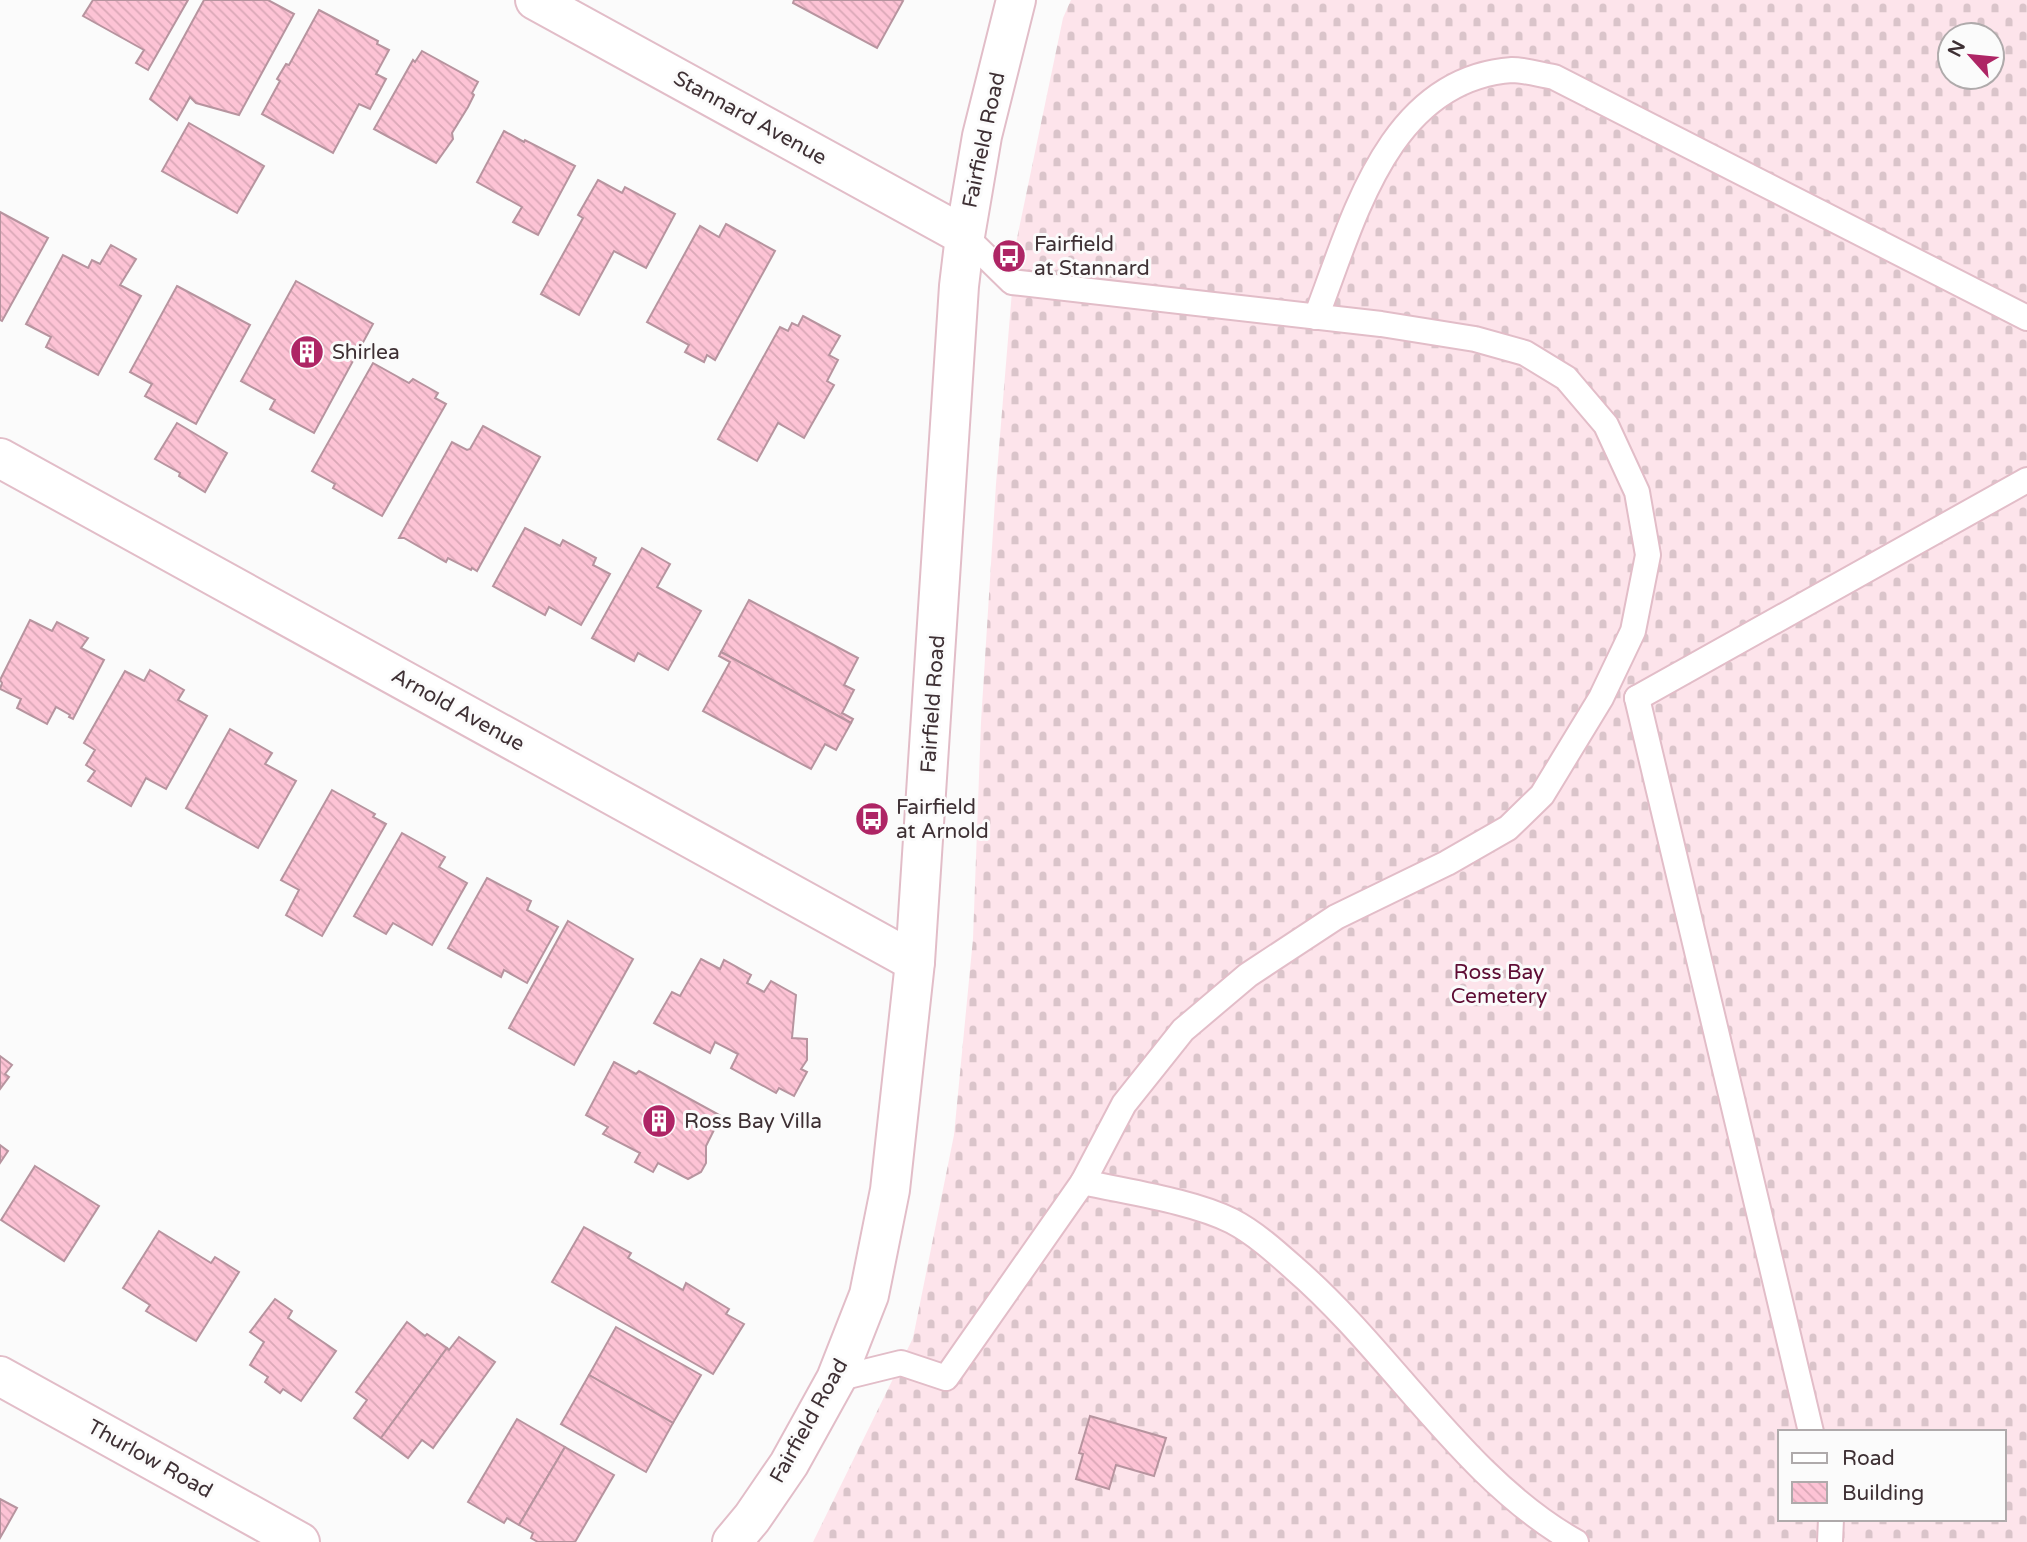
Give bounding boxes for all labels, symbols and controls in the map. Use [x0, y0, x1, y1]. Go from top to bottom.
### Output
north arrow [1936, 21, 2006, 91]
text: N [1943, 37, 1970, 61]
street label: Stannard Avenue [669, 66, 831, 171]
street label: Fairfield Road [957, 70, 1011, 210]
place label: Fairfield at Stannard [1034, 232, 1150, 281]
bus stop icon: Fairfield at Stannard [990, 237, 1028, 275]
building icon: Shirlea [288, 333, 326, 371]
place label: Shirlea [332, 340, 400, 365]
street label: Fairfield Road [916, 634, 950, 774]
street label: Arnold Avenue [387, 663, 529, 757]
place label: Fairfield at Arnold [896, 795, 989, 844]
bus stop icon: Fairfield at Arnold [853, 800, 891, 838]
park label: Ross Bay Cemetery [1451, 960, 1547, 1009]
building icon: Ross Bay Villa [640, 1102, 678, 1140]
place label: Ross Bay Villa [684, 1109, 822, 1134]
street label: Fairfield Road [765, 1354, 853, 1488]
street label: Thurlow Road [83, 1414, 217, 1504]
legend [1778, 1430, 2006, 1521]
text: Road [1842, 1446, 1895, 1471]
text: Building [1842, 1481, 1924, 1506]

